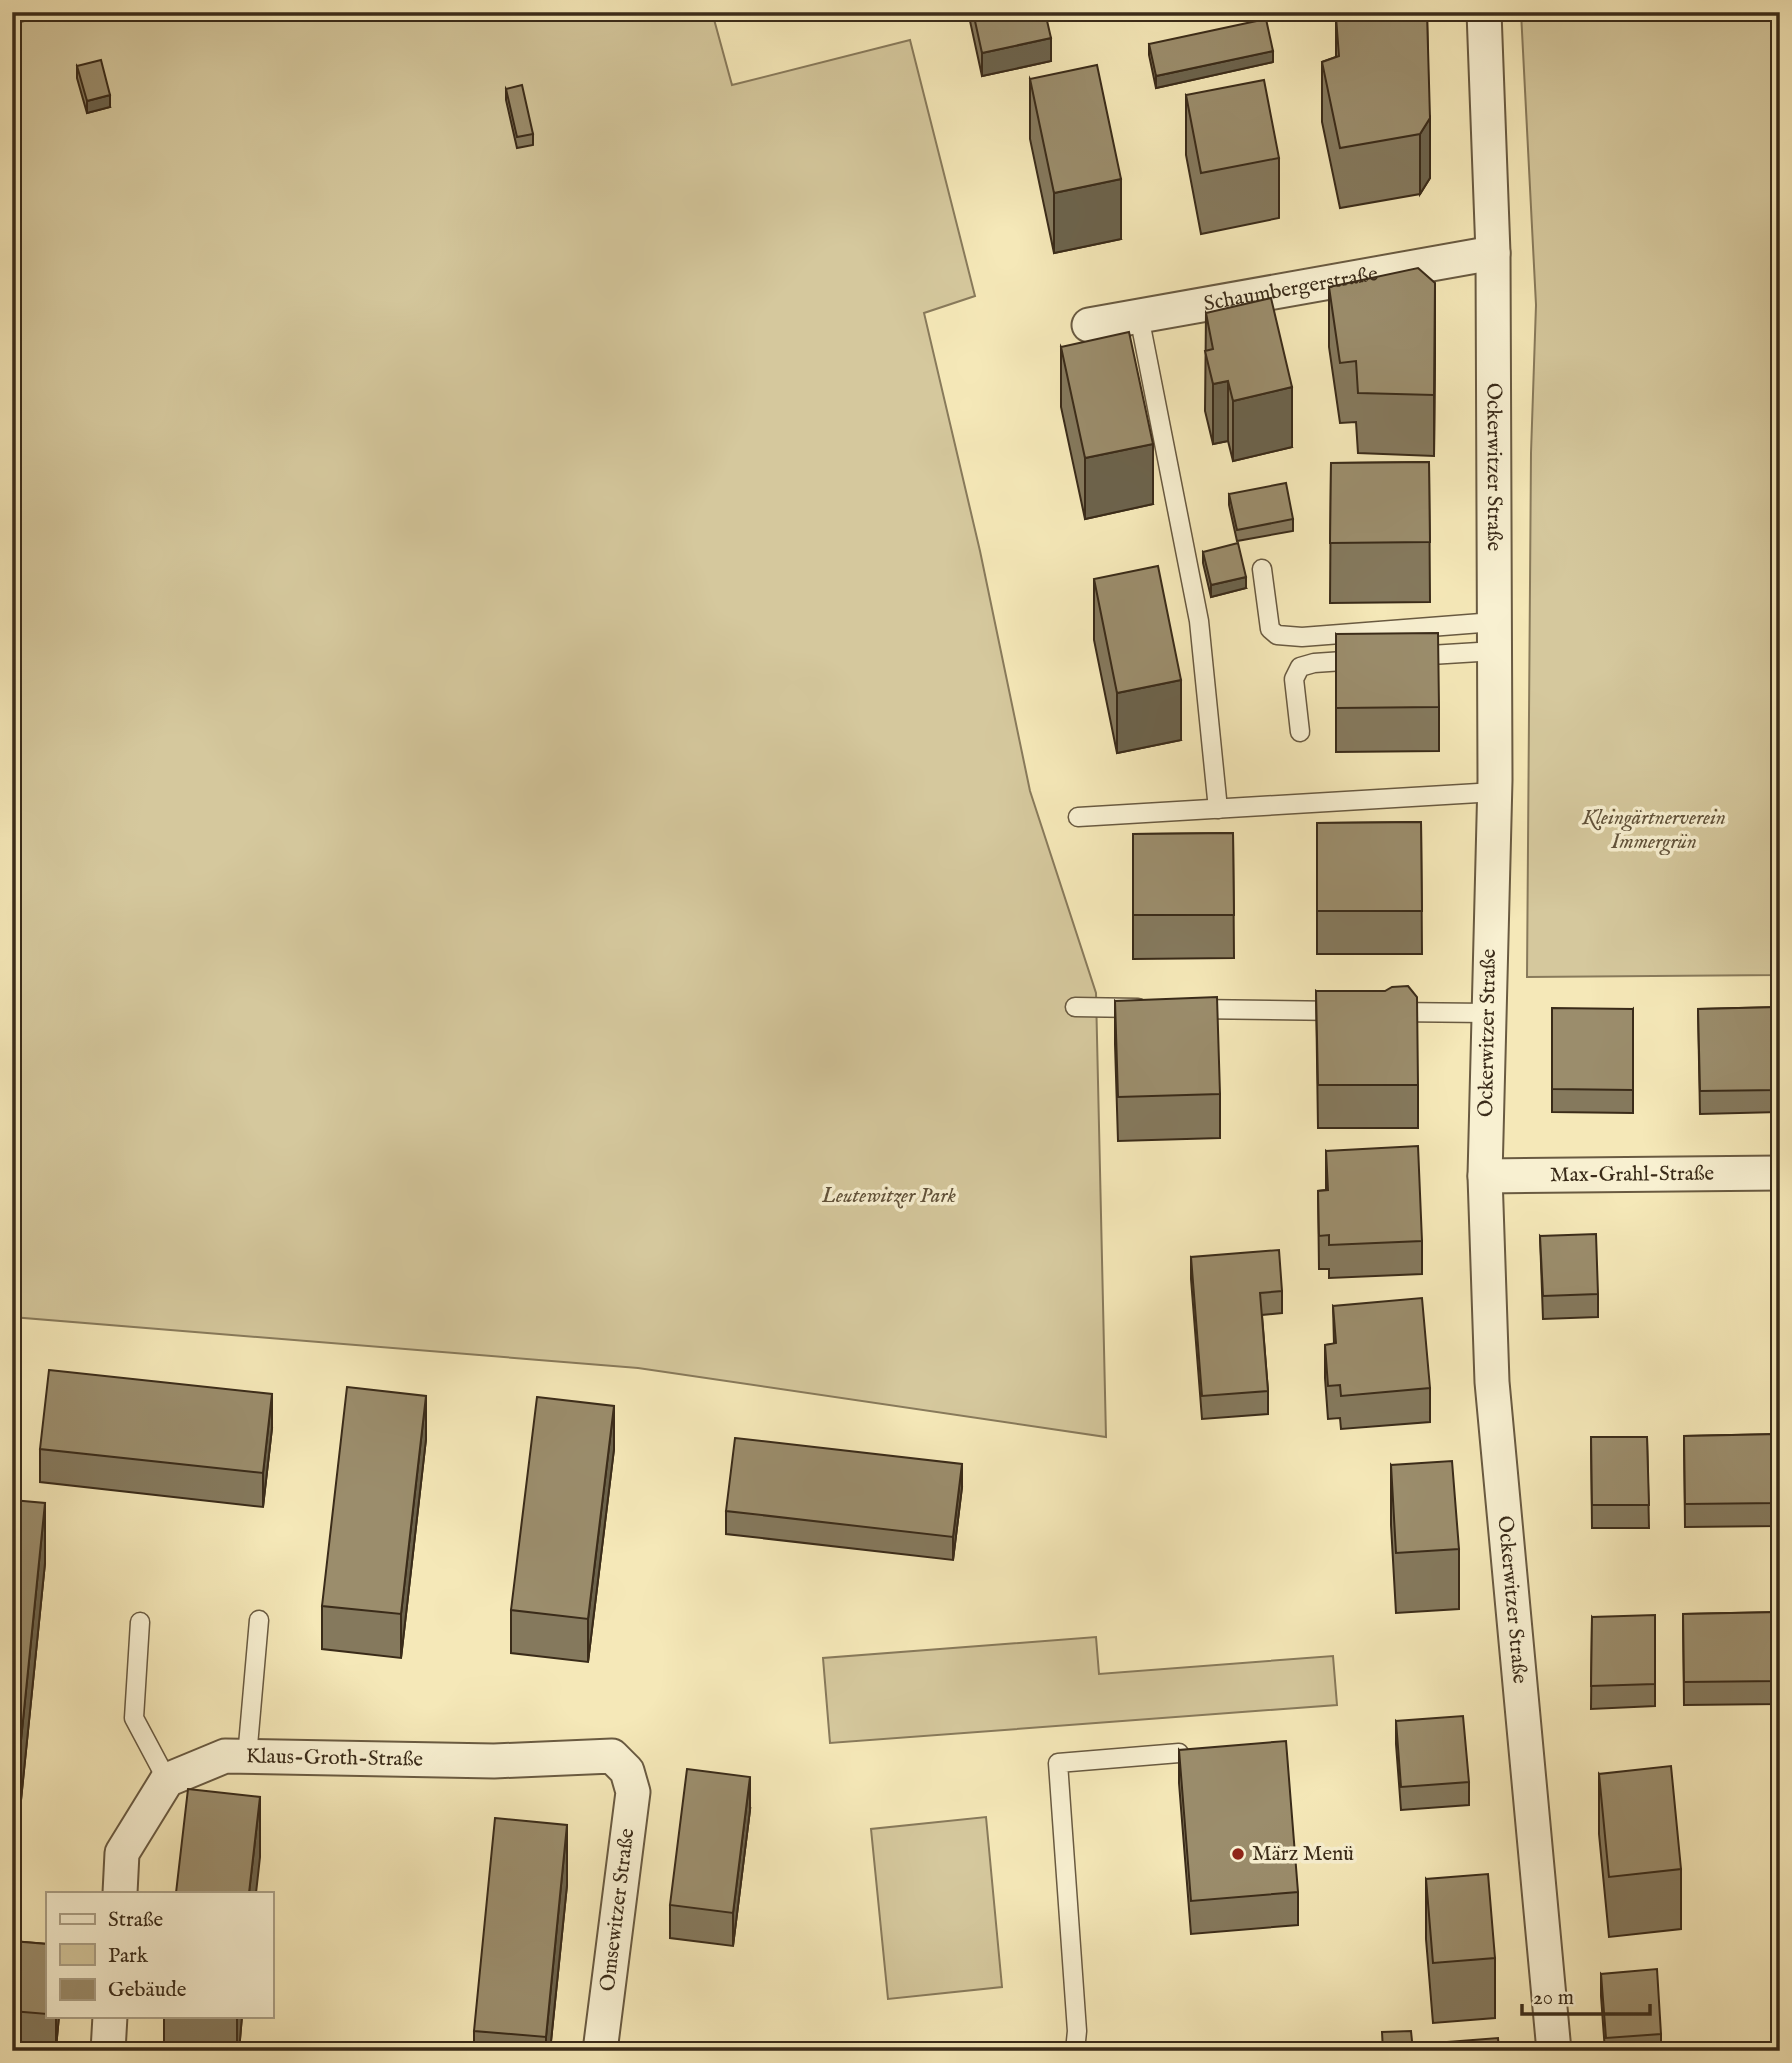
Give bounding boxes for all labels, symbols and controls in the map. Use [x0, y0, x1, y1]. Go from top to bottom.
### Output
street label: Schaumbergerstraße [1202, 260, 1380, 318]
street label: Ockerwitzer Straße [1480, 383, 1508, 551]
park label: Kleingärtnerverein Immergrün [1581, 805, 1726, 856]
street label: Ockerwitzer Straße [1473, 948, 1503, 1117]
street label: Max-Grahl-Straße [1550, 1160, 1715, 1189]
park label: Leutewitzer Park [821, 1183, 956, 1210]
street label: Ockerwitzer Straße [1491, 1515, 1533, 1685]
street label: Klaus-Groth-Straße [246, 1743, 424, 1773]
street label: Omsewitzer Straße [595, 1827, 641, 1993]
place label: März Menü [1252, 1841, 1354, 1868]
marker: März Menü [1230, 1846, 1246, 1862]
legend [46, 1892, 273, 2018]
text: Straße [108, 1907, 164, 1934]
text: Park [108, 1943, 149, 1970]
scale bar [1522, 1972, 1650, 2016]
text: Gebäude [108, 1977, 187, 2004]
text: 20 m [1533, 1985, 1574, 2012]

